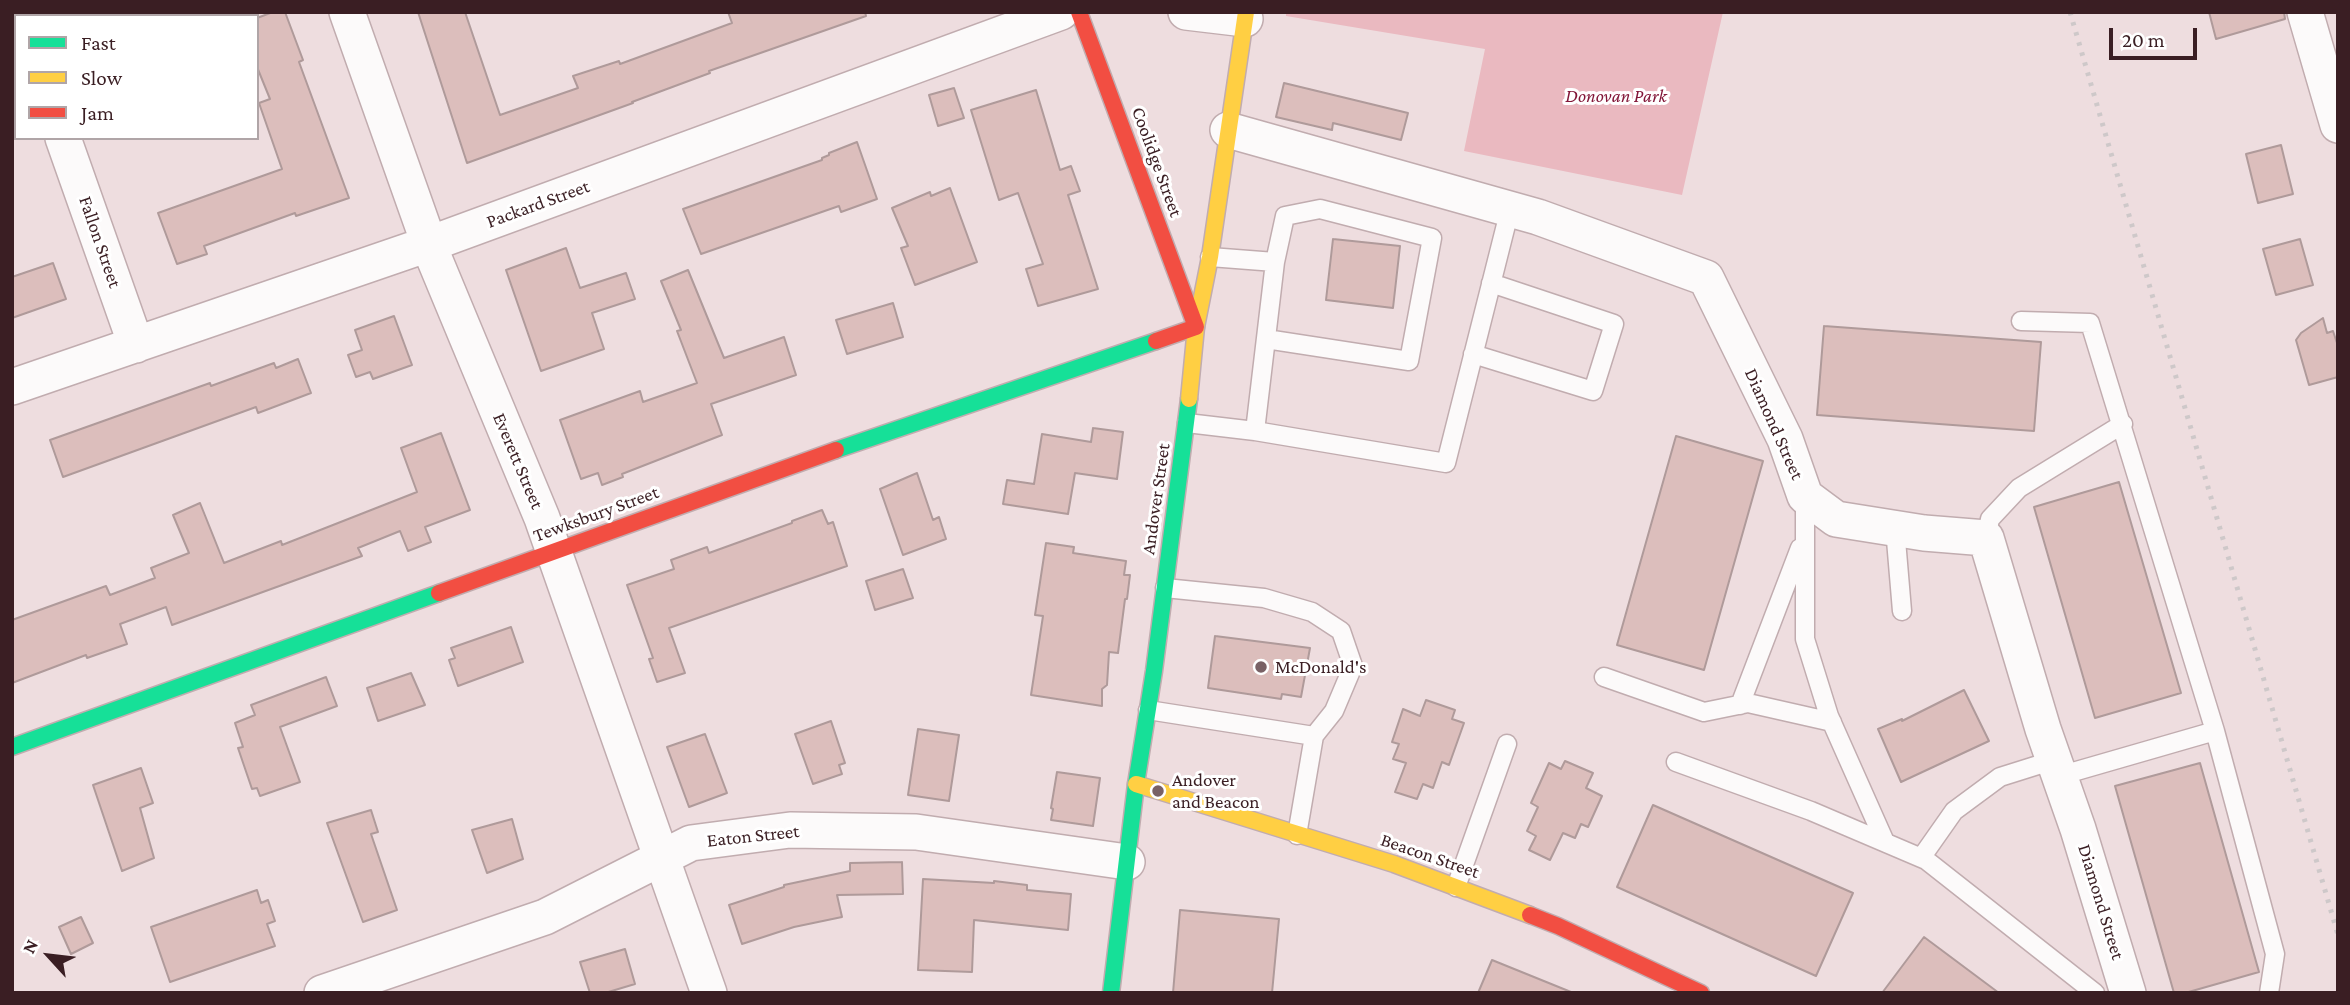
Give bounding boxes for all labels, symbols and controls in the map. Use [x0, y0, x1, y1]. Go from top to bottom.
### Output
legend [14, 14, 259, 140]
scale bar [2112, 14, 2200, 58]
text: 20 m [2122, 28, 2165, 52]
text: Fast [81, 31, 116, 55]
text: Slow [81, 66, 122, 90]
park label: Donovan Park [1565, 85, 1667, 107]
text: Jam [81, 101, 114, 125]
street label: Coolidge Street [1127, 104, 1187, 220]
street label: Packard Street [483, 175, 593, 233]
street label: Fallon Street [74, 193, 126, 291]
street label: Diamond Street [1739, 365, 1809, 483]
street label: Everett Street [488, 410, 548, 512]
street label: Andover Street [1137, 442, 1175, 556]
street label: Tewksbury Street [530, 481, 662, 547]
place label: McDonald's [1275, 656, 1367, 678]
marker: McDonald's [1253, 659, 1269, 675]
place label: Andover and Beacon [1172, 769, 1260, 813]
marker: Andover and Beacon [1150, 783, 1166, 799]
street label: Eaton Street [706, 820, 800, 852]
street label: Beacon Street [1378, 828, 1482, 884]
street label: Diamond Street [2073, 842, 2129, 962]
north arrow [14, 921, 84, 991]
text: N [18, 936, 42, 957]

